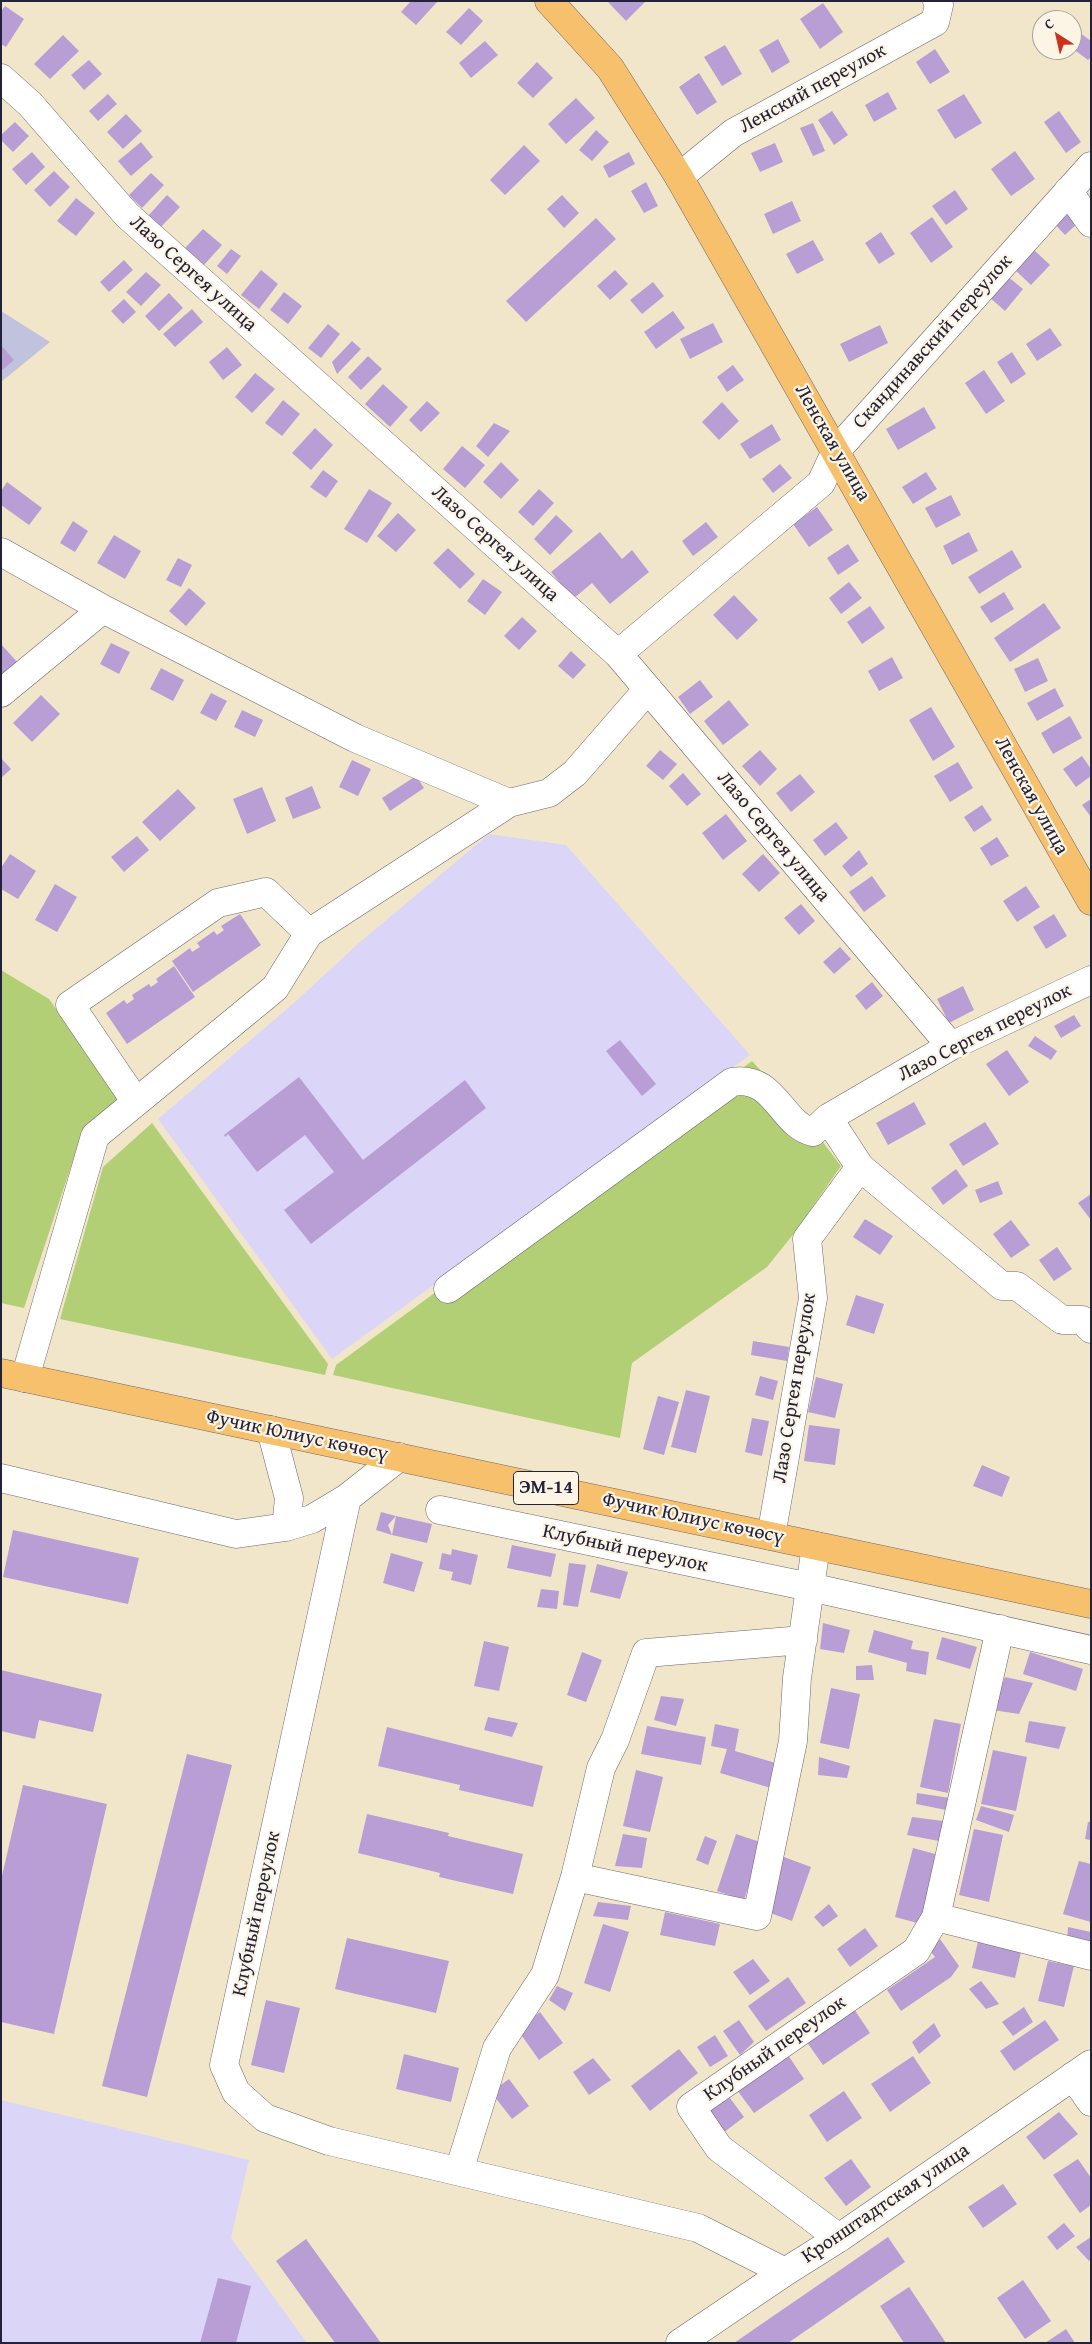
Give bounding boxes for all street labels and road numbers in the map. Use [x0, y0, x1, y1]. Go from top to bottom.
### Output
street label: Ленский переулок [735, 39, 891, 139]
street label: Лазо Сергея улица [124, 211, 262, 337]
street label: Скандинавский переулок [848, 250, 1018, 434]
street label: Ленская улица [789, 380, 875, 506]
street label: Лазо Сергея улица [426, 481, 564, 607]
street label: Ленская улица [989, 733, 1073, 859]
street label: Лазо Сергея улица [711, 767, 835, 907]
street label: Лазо Сергея переулок [894, 979, 1076, 1087]
street label: Лазо Сергея переулок [768, 1291, 822, 1485]
street label: Фучик Юлиус көчөсү [204, 1405, 390, 1467]
road number: ЭМ-14 [514, 1472, 578, 1505]
street label: Фучик Юлиус көчөсү [600, 1488, 786, 1550]
street label: Клубный переулок [540, 1520, 710, 1578]
street label: Клубный переулок [228, 1829, 286, 1999]
street label: Клубный переулок [699, 1991, 851, 2107]
street label: Кронштадтская улица [798, 2139, 974, 2269]

